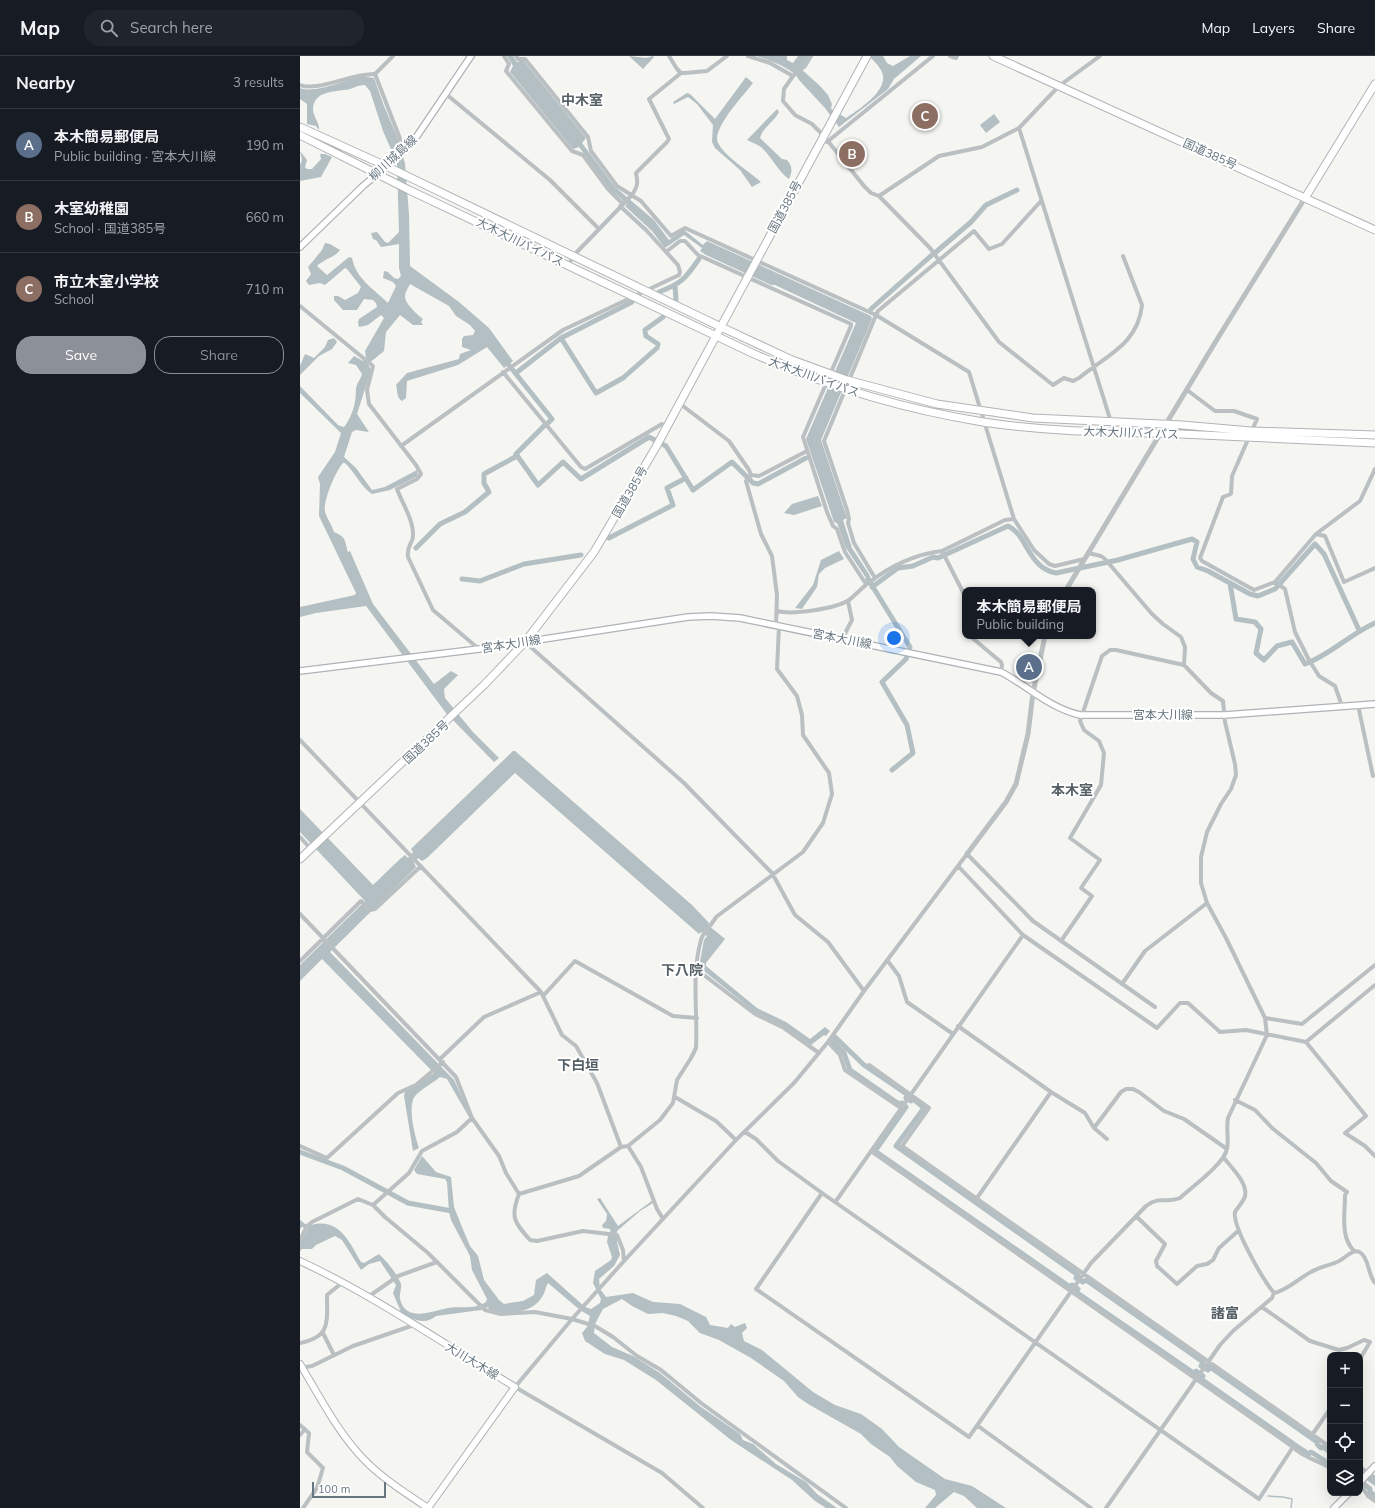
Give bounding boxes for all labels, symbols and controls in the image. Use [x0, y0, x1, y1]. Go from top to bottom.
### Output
search box [84, 10, 364, 46]
text: Map [20, 16, 60, 40]
icon: search [98, 17, 120, 39]
text: Search here [130, 18, 213, 37]
text: Map [1201, 19, 1230, 37]
text: Layers [1252, 19, 1295, 37]
text: Share [1317, 19, 1355, 37]
text: Nearby [16, 72, 75, 93]
text: 3 results [233, 74, 284, 90]
district label: 中木室 [561, 91, 603, 109]
pin: C [912, 101, 938, 131]
text: 本木簡易郵便局 [54, 127, 159, 146]
street label: 柳川城島線 [366, 132, 420, 184]
street label: 国道385号 [1181, 135, 1240, 172]
text: A [24, 137, 34, 153]
text: 190 m [246, 137, 284, 153]
pin: B [839, 139, 865, 169]
text: Public building · 宮本大川線 [54, 148, 216, 164]
street label: 国道385号 [764, 178, 805, 236]
text: 木室幼稚園 [54, 199, 129, 218]
text: B [25, 209, 33, 225]
text: 660 m [246, 209, 284, 225]
street label: 大木大川バイパス [474, 214, 567, 269]
text: School · 国道385号 [54, 220, 166, 236]
text: 市立木室小学校 [54, 272, 159, 291]
text: C [25, 281, 33, 297]
text: 710 m [246, 281, 284, 297]
text: School [54, 291, 94, 307]
button: Save [16, 336, 146, 374]
button: Share [154, 336, 284, 374]
street label: 大木大川バイパス [767, 353, 862, 400]
street label: 大木大川バイパス [1083, 423, 1179, 442]
street label: 国道385号 [609, 463, 650, 520]
popup [962, 587, 1096, 639]
text: 本木簡易郵便局 [976, 597, 1082, 616]
text: Public building [976, 616, 1064, 632]
street label: 宮本大川線 [811, 625, 873, 652]
your location [884, 628, 904, 648]
street label: 宮本大川線 [480, 631, 542, 656]
pin: A [1016, 652, 1042, 682]
street label: 宮本大川線 [1133, 707, 1193, 722]
street label: 国道385号 [399, 717, 452, 767]
district label: 本木室 [1051, 781, 1093, 799]
district label: 下八院 [661, 961, 703, 979]
district label: 下白垣 [557, 1056, 599, 1074]
district label: 諸富 [1211, 1304, 1239, 1322]
street label: 大川大木線 [443, 1339, 502, 1382]
map controls [1327, 1352, 1363, 1496]
button: + [1327, 1352, 1363, 1388]
button: − [1327, 1388, 1363, 1424]
button: locate [1327, 1424, 1363, 1460]
button: layers [1327, 1460, 1363, 1496]
scale bar [312, 1480, 386, 1499]
text: 100 m [318, 1482, 350, 1496]

